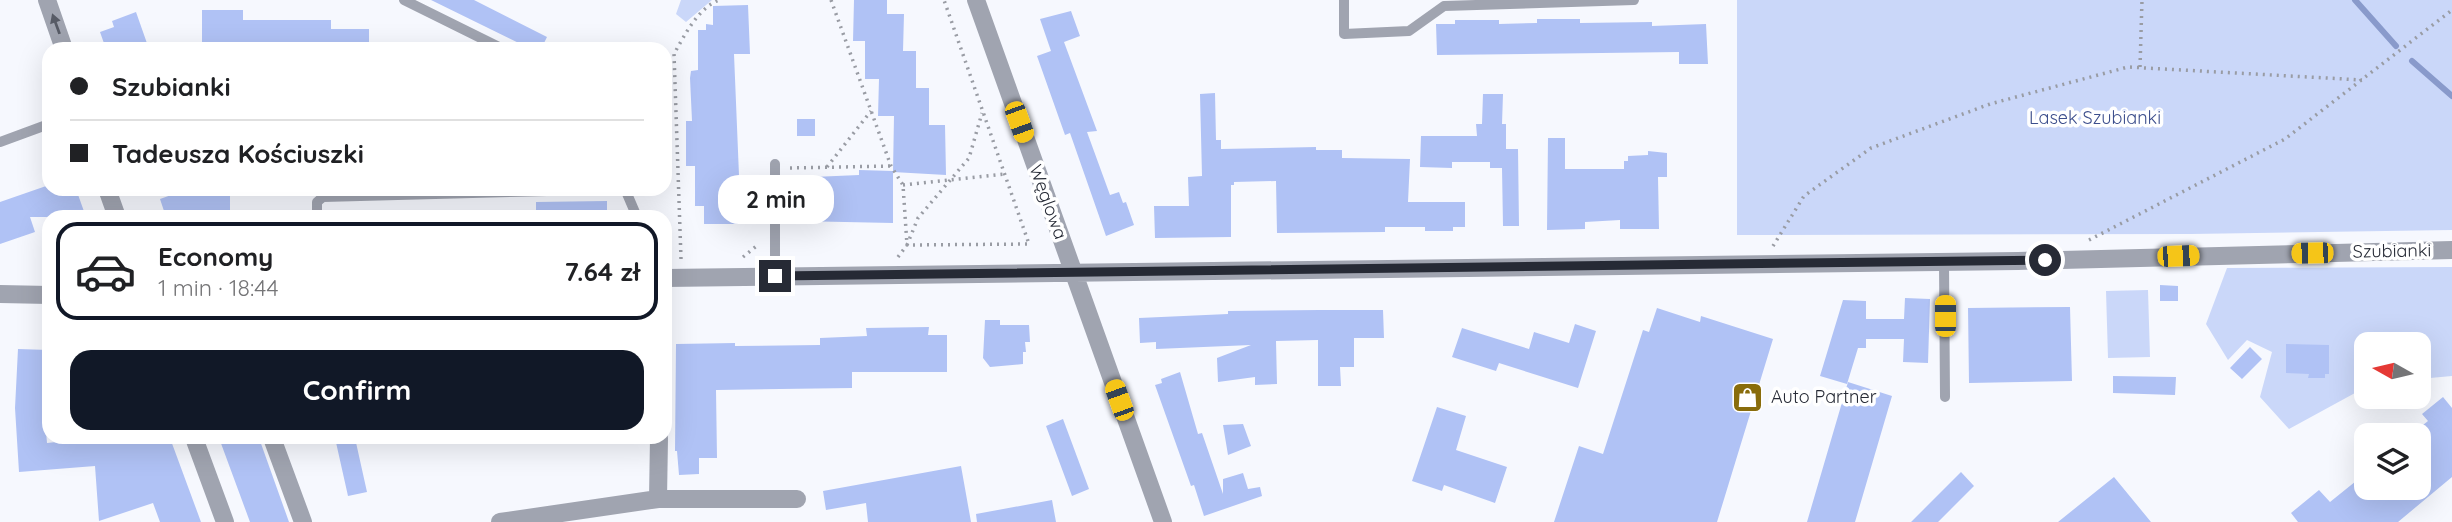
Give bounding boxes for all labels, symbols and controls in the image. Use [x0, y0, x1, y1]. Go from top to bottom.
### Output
one-way arrow [50, 14, 61, 35]
text: Szubianki [112, 70, 231, 103]
car [1002, 99, 1037, 145]
park label: Lasek Szubianki [2029, 106, 2161, 129]
text: Tadeusza Kościuszki [112, 137, 364, 170]
street label: Węglowa [1024, 161, 1073, 242]
callout: 2 min [717, 174, 833, 224]
text: 2 min [746, 185, 806, 214]
street label: Szubianki [2353, 238, 2431, 263]
icon: car [74, 240, 137, 303]
text: Economy [158, 240, 273, 273]
car [2291, 242, 2334, 264]
route start [2029, 244, 2061, 276]
car [2157, 245, 2200, 267]
text: 7.64 zł [565, 255, 640, 288]
route end [759, 260, 791, 292]
text: 1 min · 18:44 [158, 273, 279, 302]
car [1935, 295, 1956, 337]
north arrow [2354, 332, 2431, 410]
map controls [2354, 332, 2431, 500]
button: Confirm [70, 350, 644, 430]
car [1102, 377, 1137, 423]
shop icon: Auto Partner [1731, 380, 1765, 414]
place label: Auto Partner [1771, 385, 1877, 408]
button: layers [2354, 423, 2431, 500]

